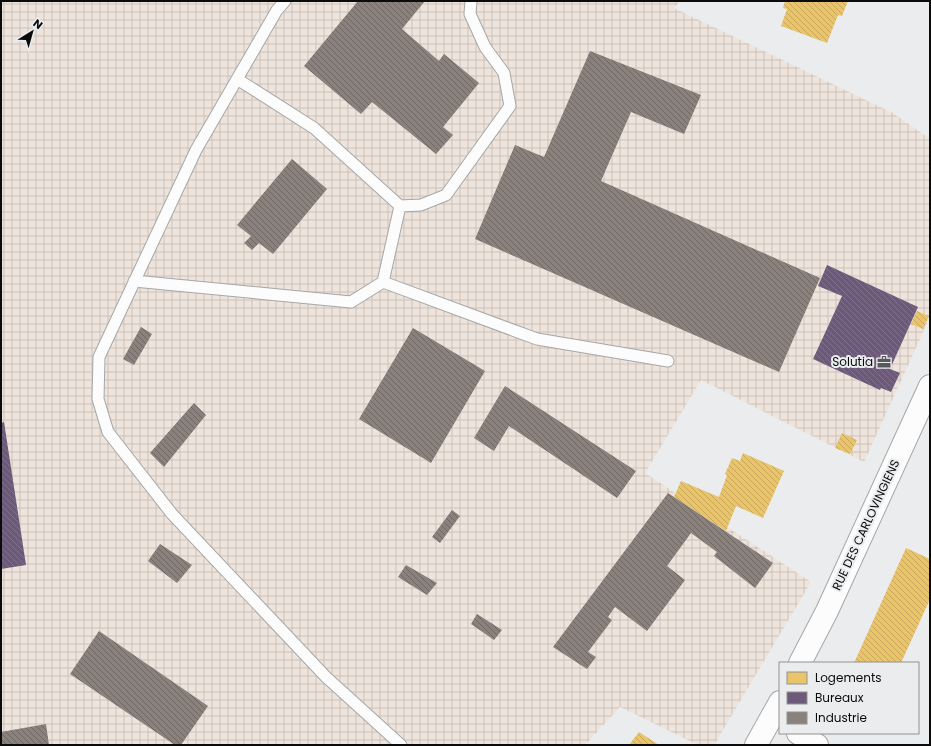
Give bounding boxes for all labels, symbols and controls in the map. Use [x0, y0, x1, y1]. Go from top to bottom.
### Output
north arrow [12, 12, 52, 52]
text: N [30, 15, 46, 33]
place label: Solutia [832, 353, 873, 370]
office icon: Solutia [876, 354, 892, 370]
street label: RUE DES CARLOVINGIENS [828, 457, 903, 593]
legend [779, 662, 919, 734]
text: Logements [815, 669, 882, 686]
text: Bureaux [815, 689, 864, 706]
text: Industrie [815, 709, 867, 726]

